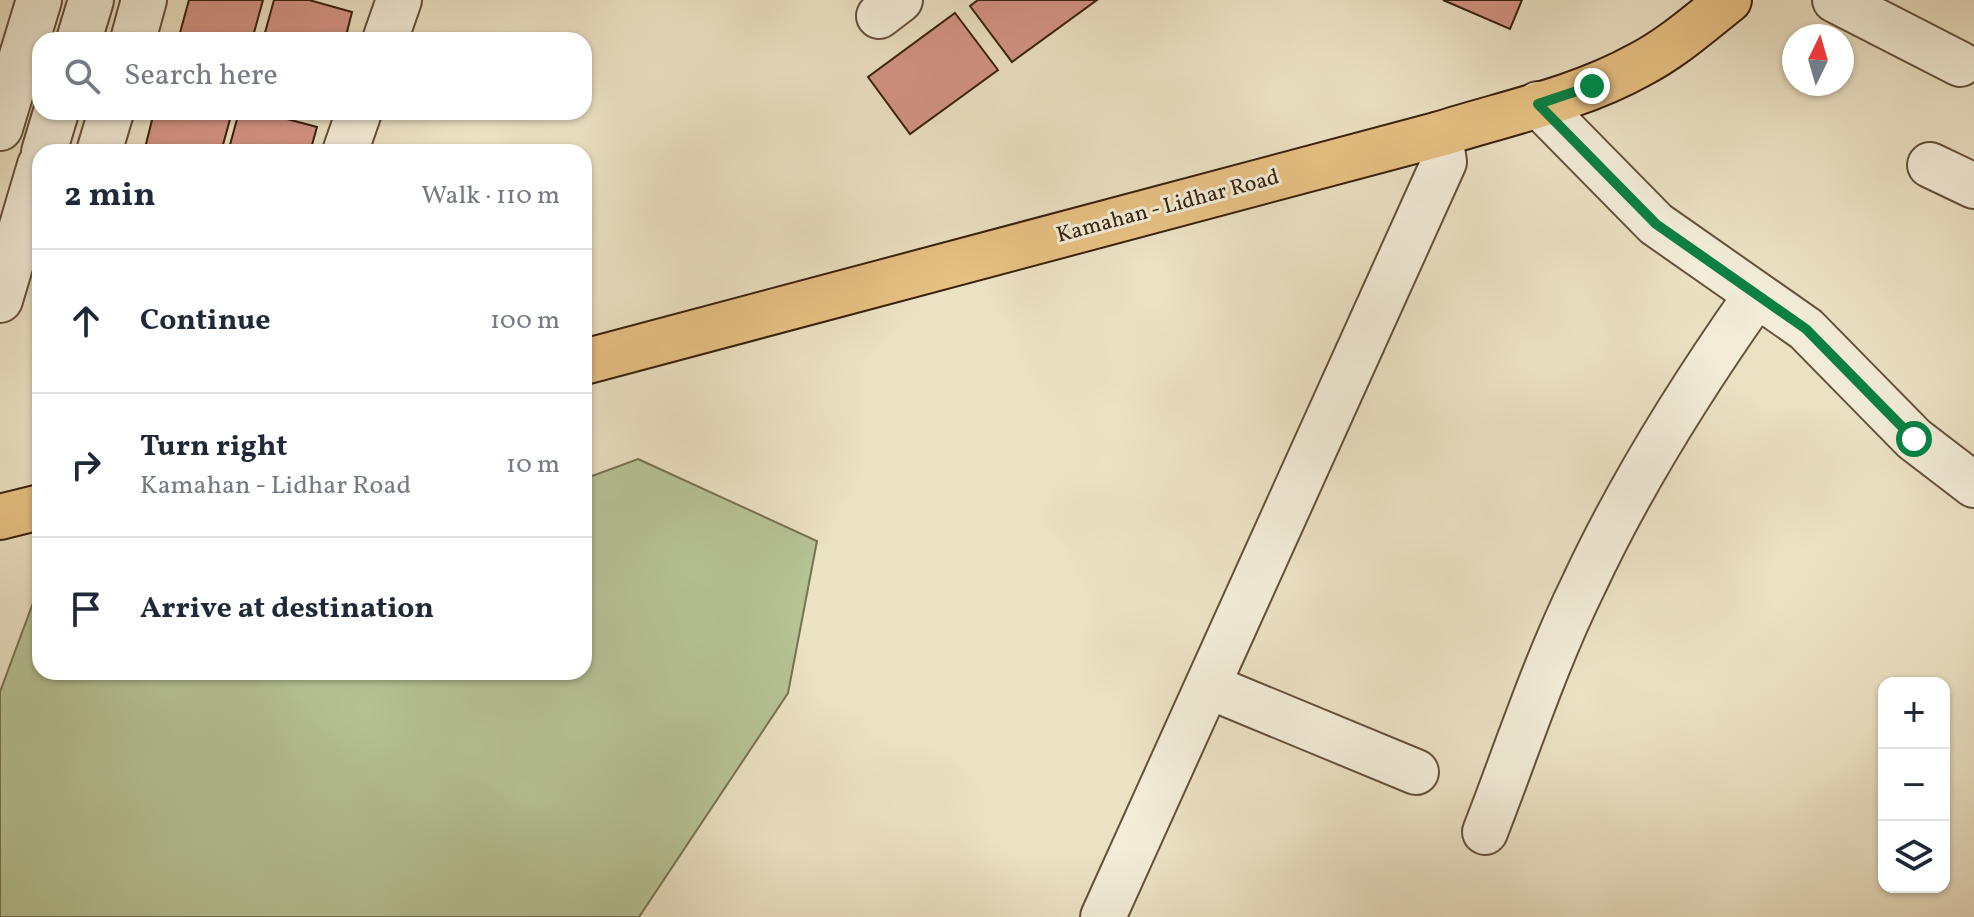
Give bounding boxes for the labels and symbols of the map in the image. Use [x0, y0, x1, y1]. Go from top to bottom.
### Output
north arrow [1782, 24, 1854, 96]
route end [1574, 68, 1610, 104]
street label: Kamahan - Lidhar Road [1053, 162, 1283, 252]
route start [1896, 421, 1932, 457]

